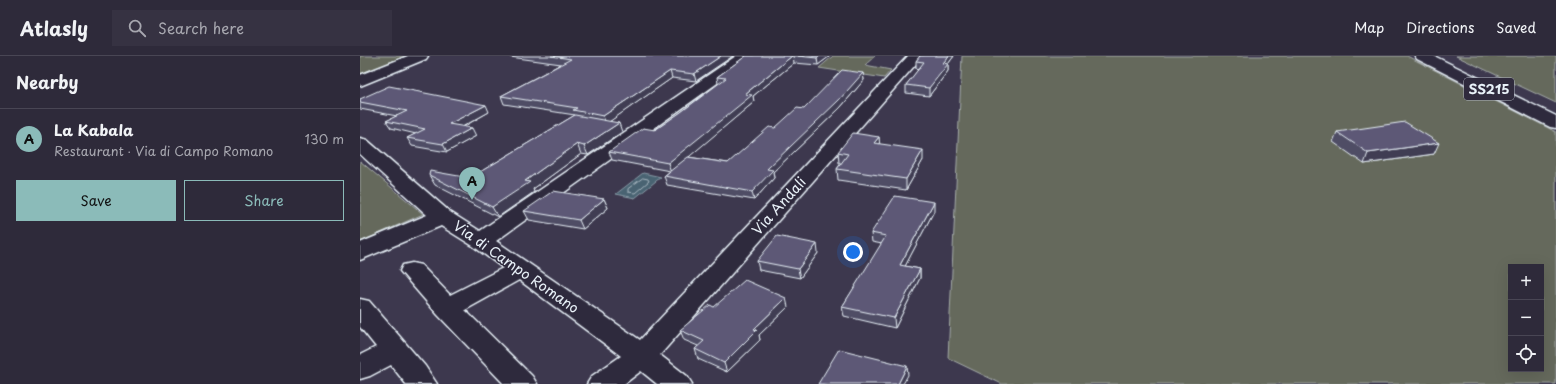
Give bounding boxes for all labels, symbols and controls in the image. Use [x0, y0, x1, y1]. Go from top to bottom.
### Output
search box [112, 10, 392, 46]
text: Atlasly [20, 14, 88, 42]
text: Search here [158, 16, 244, 39]
icon: search [126, 17, 148, 39]
text: Map [1354, 17, 1384, 38]
text: Directions [1406, 17, 1474, 38]
text: Saved [1496, 17, 1536, 38]
text: Nearby [16, 69, 78, 95]
road number: SS215 [1464, 78, 1514, 100]
text: La Kabala [54, 118, 133, 141]
text: A [24, 129, 34, 148]
text: 130 m [305, 129, 344, 148]
text: Restaurant · Via di Campo Romano [54, 141, 273, 160]
pin: A [459, 167, 485, 200]
street label: Via Andali [747, 172, 811, 240]
button: Save [16, 180, 176, 221]
button: Share [184, 180, 344, 221]
street label: Via di Campo Romano [449, 215, 584, 318]
your location [843, 242, 863, 262]
map controls [1508, 264, 1544, 372]
button: + [1508, 264, 1544, 300]
button: − [1508, 300, 1544, 336]
button: locate [1508, 336, 1544, 372]

